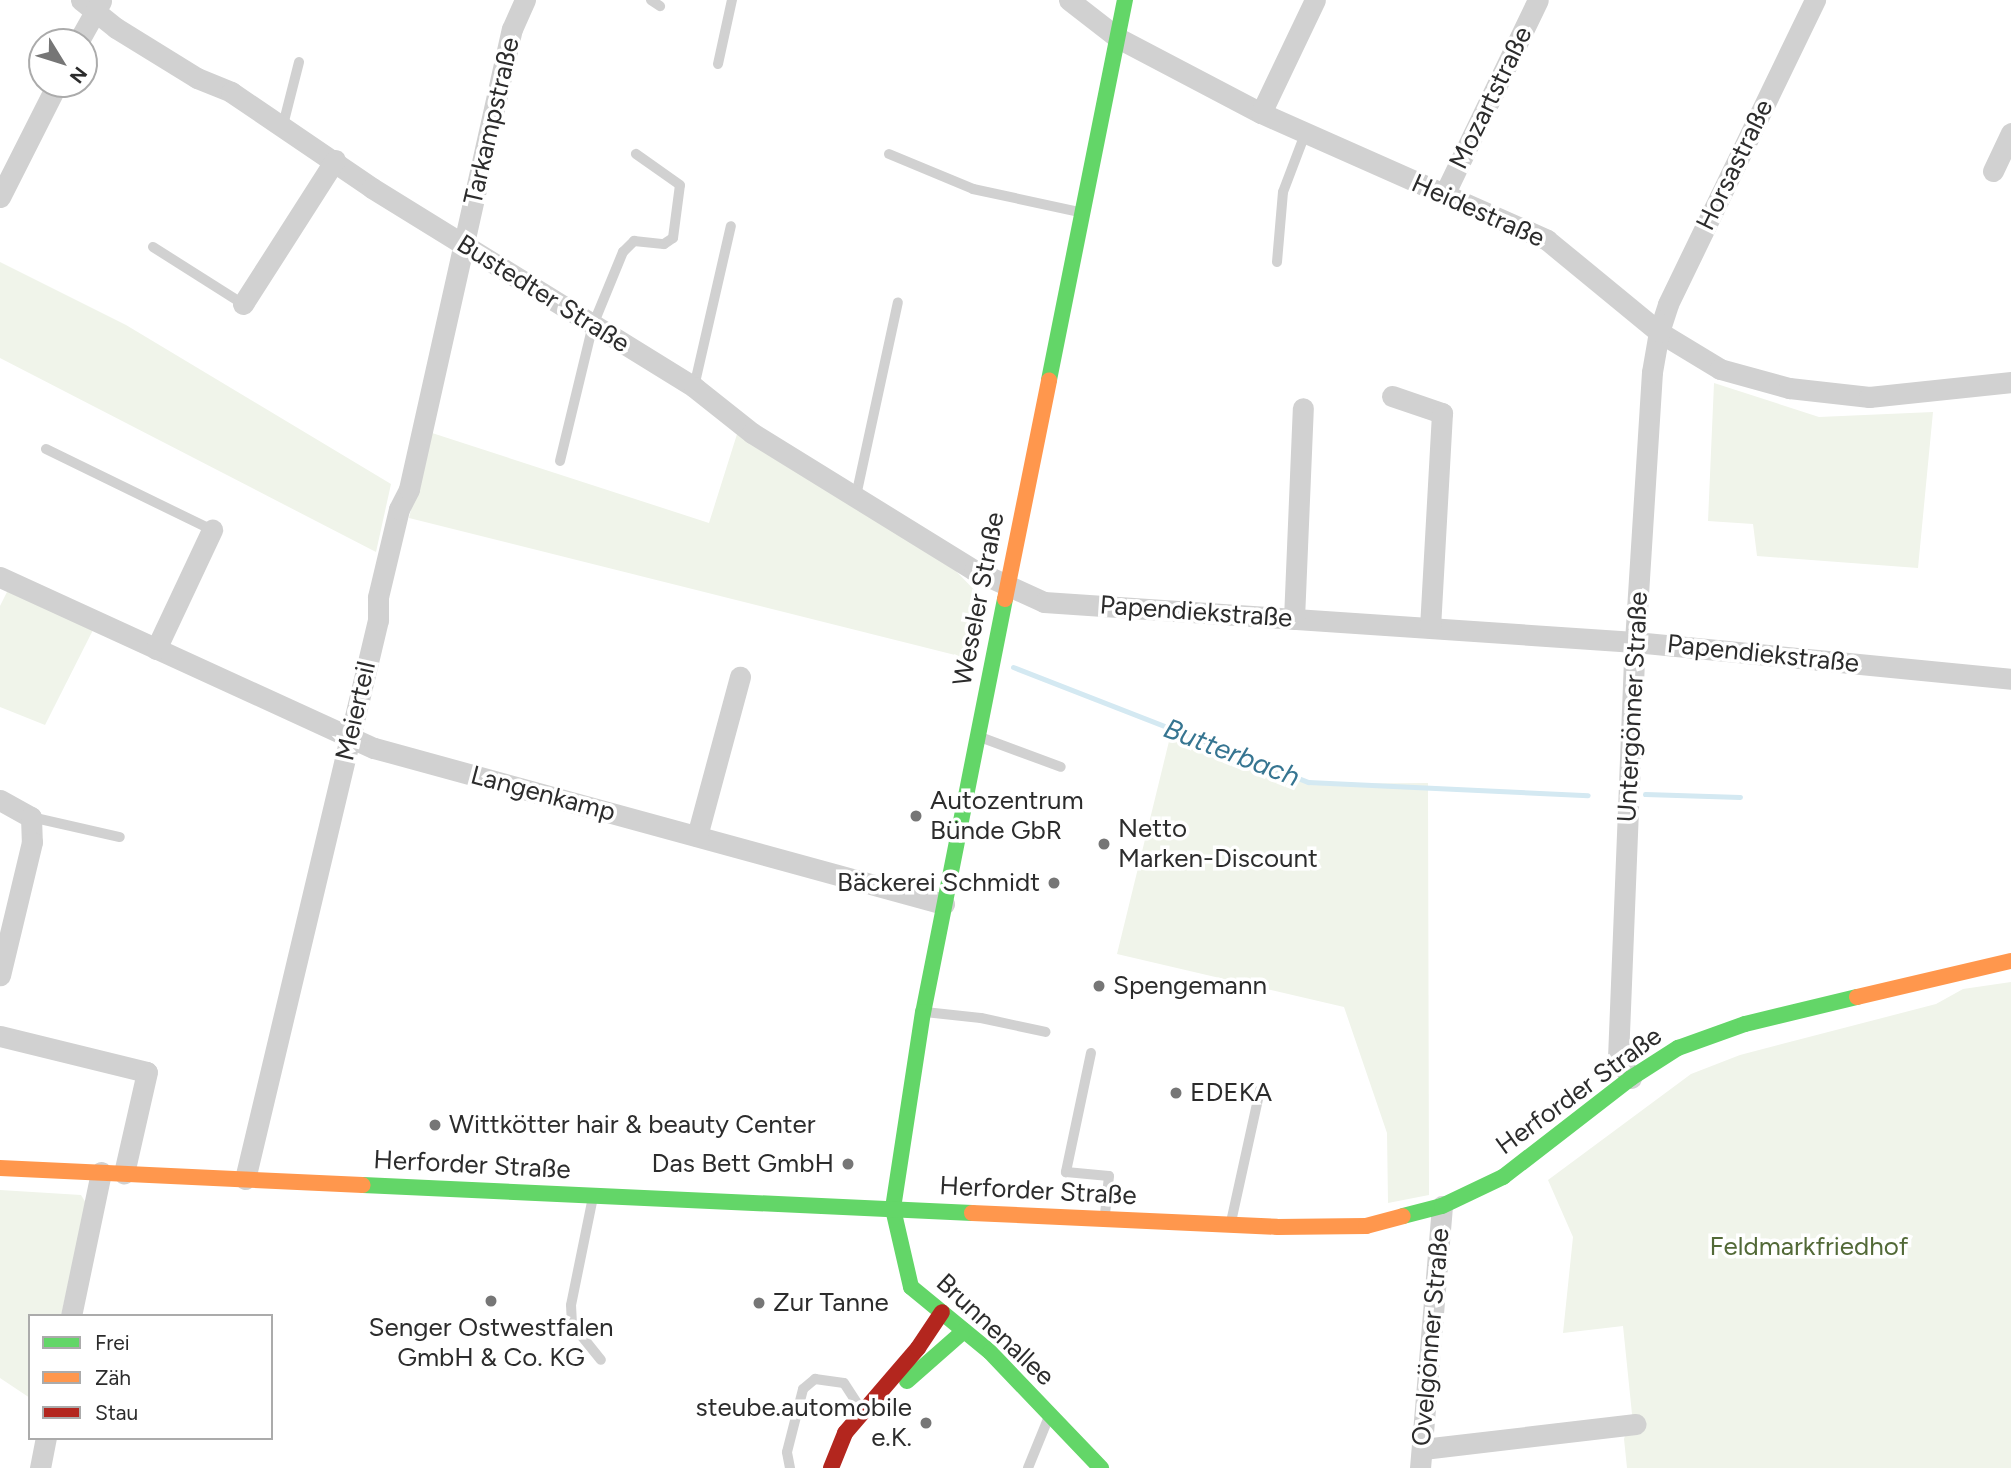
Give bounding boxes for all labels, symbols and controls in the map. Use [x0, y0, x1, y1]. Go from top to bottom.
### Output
street label: Mozartstraße [1443, 22, 1539, 174]
north arrow [28, 28, 98, 98]
street label: Tarkampstraße [458, 34, 526, 208]
text: N [65, 62, 92, 88]
street label: Horsastraße [1690, 95, 1780, 235]
street label: Heidestraße [1407, 168, 1549, 254]
street label: Bustedter Straße [451, 228, 635, 360]
street label: Weseler Straße [947, 510, 1011, 688]
street label: Papendiekstraße [1099, 590, 1293, 634]
street label: Untergönner Straße [1611, 591, 1655, 823]
street label: Papendiekstraße [1665, 628, 1861, 680]
street label: Meierteil [329, 658, 383, 764]
water label: Butterbach [1159, 711, 1305, 793]
street label: Langenkamp [467, 760, 619, 828]
place label: Autozentrum Bünde GbR [930, 785, 1084, 846]
marker: Autozentrum Bünde GbR [908, 808, 924, 824]
place label: Netto Marken-Discount [1118, 813, 1318, 874]
marker: Netto Marken-Discount [1096, 836, 1112, 852]
place label: Bäckerei Schmidt [837, 867, 1040, 899]
marker: Bäckerei Schmidt [1046, 875, 1062, 891]
place label: Spengemann [1113, 970, 1267, 1002]
marker: Spengemann [1091, 978, 1107, 994]
street label: Herforder Straße [1490, 1020, 1668, 1162]
place label: EDEKA [1190, 1077, 1272, 1109]
marker: EDEKA [1168, 1085, 1184, 1101]
place label: Wittkötter hair & beauty Center [449, 1109, 816, 1141]
marker: Wittkötter hair & beauty Center [427, 1117, 443, 1133]
street label: Herforder Straße [373, 1144, 571, 1186]
place label: Das Bett GmbH [652, 1148, 834, 1180]
marker: Das Bett GmbH [840, 1156, 856, 1172]
street label: Herforder Straße [939, 1170, 1137, 1212]
street label: Ovelgönner Straße [1406, 1227, 1456, 1447]
park label: Feldmarkfriedhof [1710, 1231, 1908, 1263]
street label: Brunnenallee [930, 1267, 1060, 1393]
place label: Zur Tanne [773, 1287, 889, 1319]
marker: Senger Ostwestfalen GmbH & Co. KG [483, 1293, 499, 1309]
marker: Zur Tanne [751, 1295, 767, 1311]
place label: Senger Ostwestfalen GmbH & Co. KG [369, 1312, 613, 1374]
legend [28, 1314, 273, 1440]
text: Frei [95, 1330, 130, 1355]
text: Zäh [95, 1365, 131, 1390]
place label: steube.automobile e.K. [696, 1392, 912, 1454]
text: Stau [95, 1400, 138, 1425]
marker: steube.automobile e.K. [918, 1415, 934, 1431]

